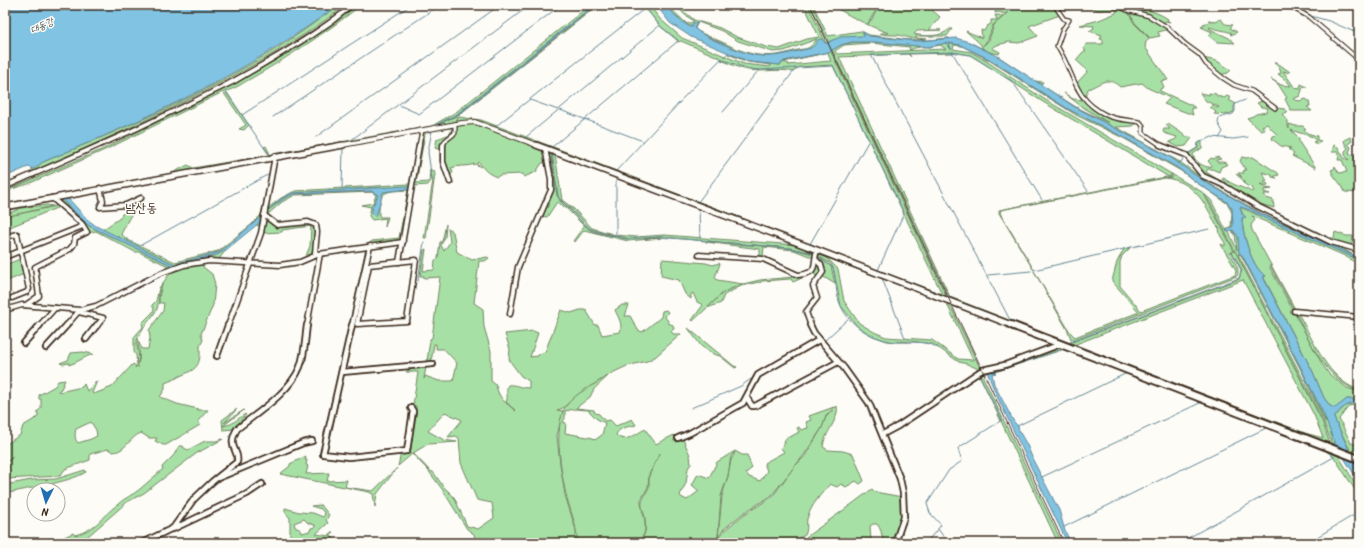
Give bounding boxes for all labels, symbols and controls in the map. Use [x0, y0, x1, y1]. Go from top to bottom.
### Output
water label: 대동강 [28, 13, 58, 38]
district label: 남산동 [125, 198, 157, 219]
north arrow [26, 482, 66, 522]
text: N [41, 502, 49, 520]

